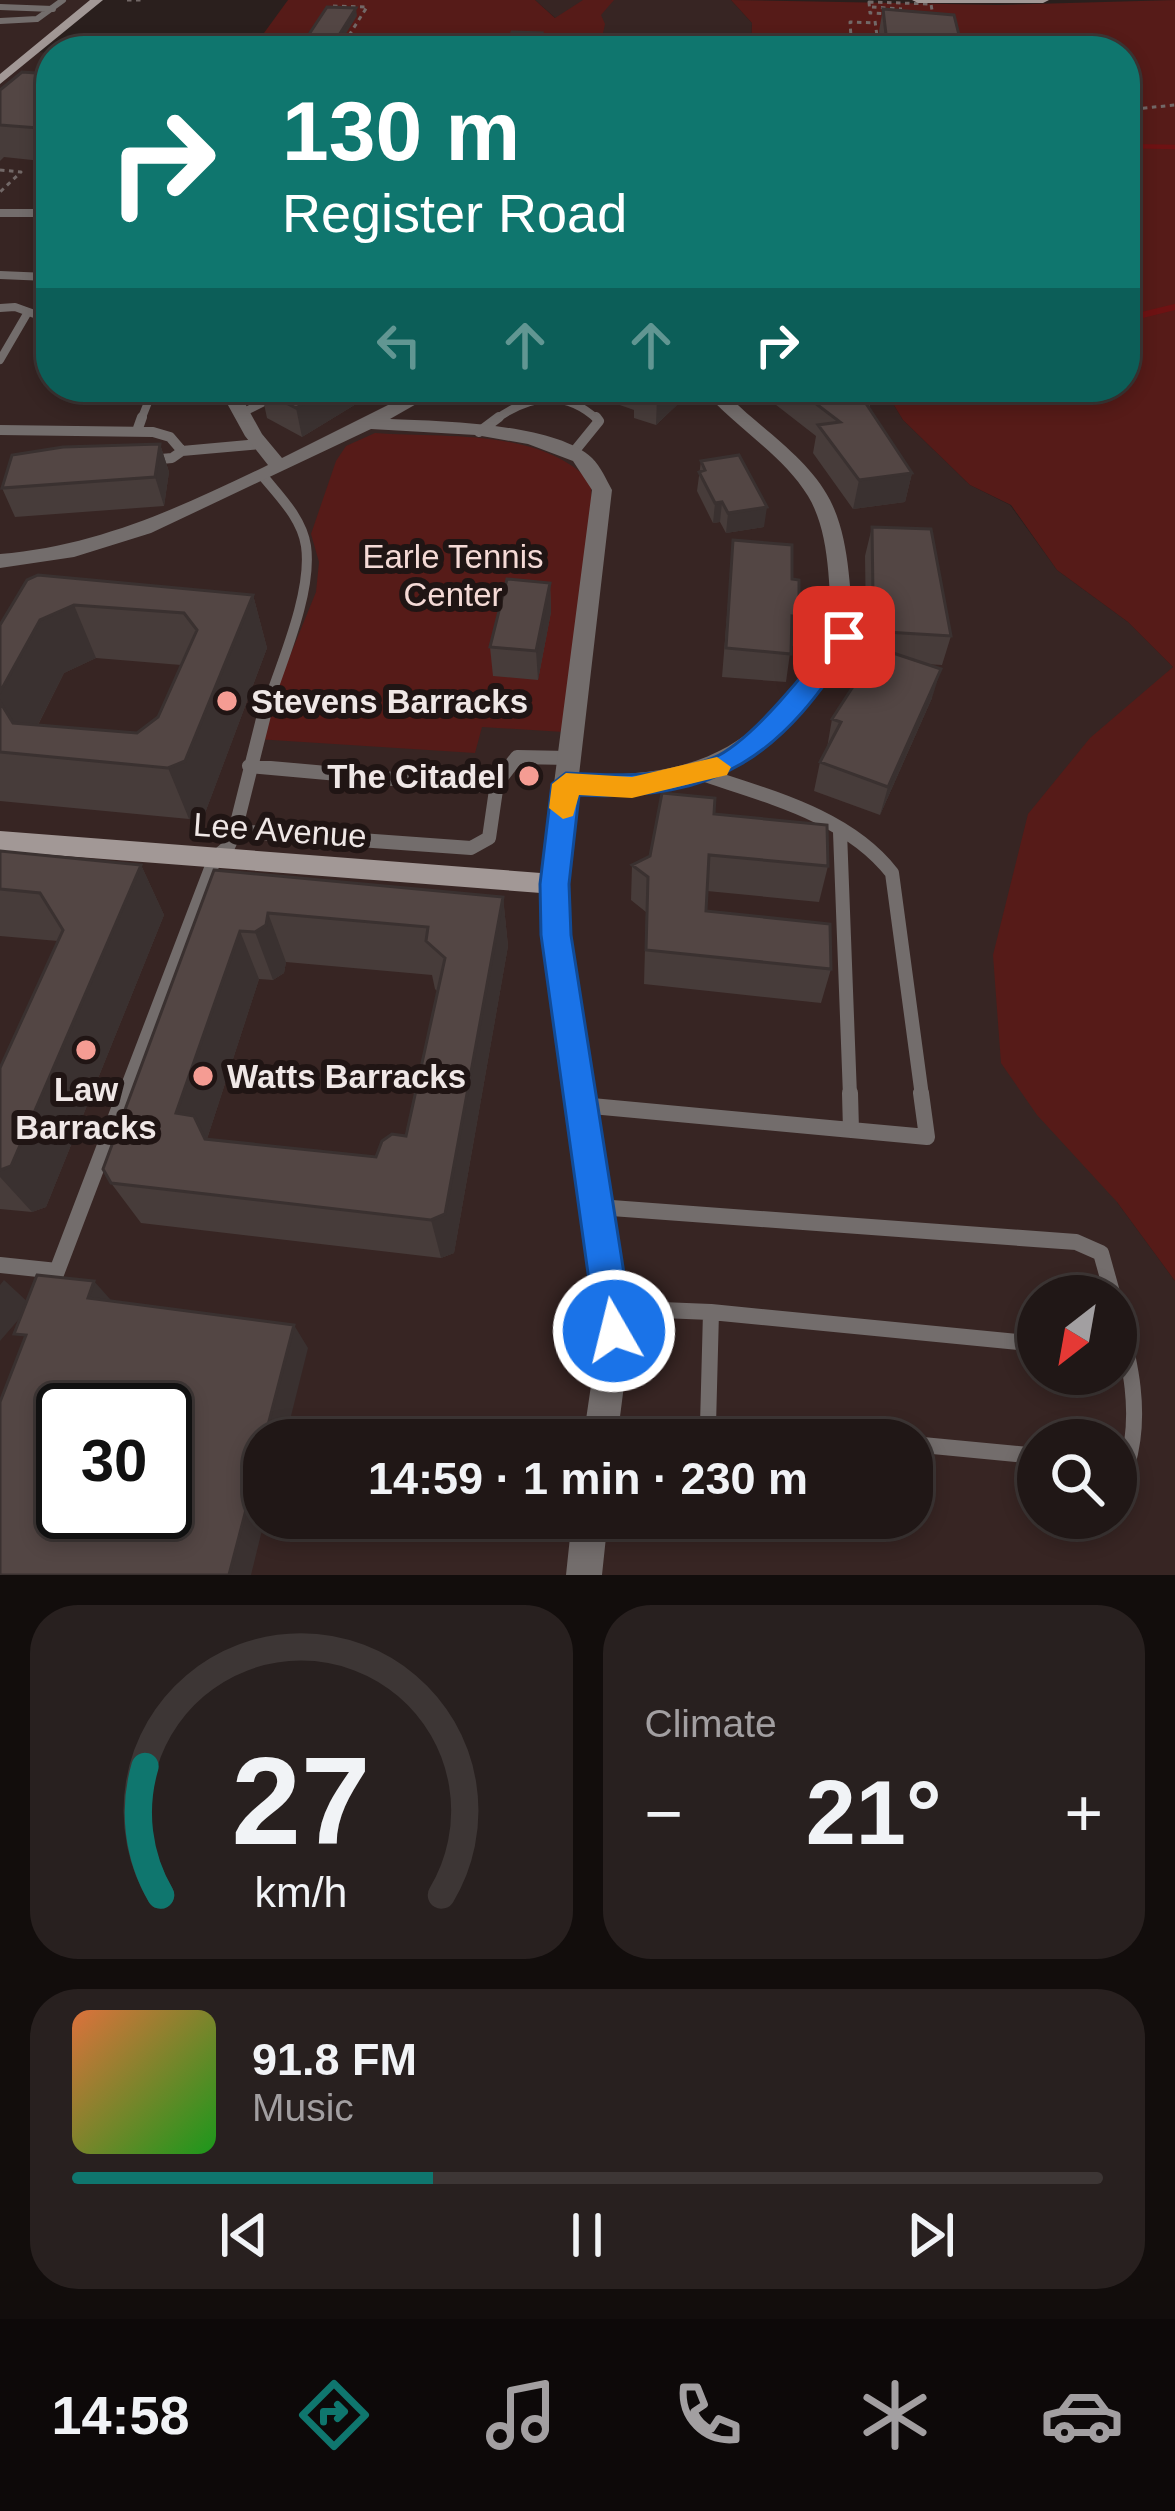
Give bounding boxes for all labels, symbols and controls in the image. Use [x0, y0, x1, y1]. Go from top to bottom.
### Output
icon: right [84, 84, 240, 240]
text: 130 m [282, 84, 520, 178]
text: Register Road [282, 183, 627, 243]
icon: left [366, 312, 432, 378]
icon: ahead [492, 312, 558, 378]
icon: ahead [618, 312, 684, 378]
icon: right [744, 312, 810, 378]
park label: Earle Tennis Center [362, 538, 544, 613]
pin [793, 586, 895, 688]
icon: arrive [811, 604, 877, 670]
place label: Stevens Barracks [251, 683, 528, 720]
marker: Stevens Barracks [214, 688, 240, 714]
place label: The Citadel [327, 758, 505, 795]
marker: The Citadel [516, 763, 542, 789]
street label: Lee Avenue [192, 805, 368, 855]
marker: Law Barracks [73, 1037, 99, 1063]
place label: Watts Barracks [227, 1058, 466, 1095]
marker: Watts Barracks [190, 1063, 216, 1089]
place label: Law Barracks [15, 1071, 157, 1146]
position arrow [551, 1268, 677, 1394]
north arrow [1017, 1275, 1137, 1395]
map controls [1017, 1275, 1137, 1539]
speed limit sign: 30 [36, 1383, 192, 1539]
button: search [1017, 1419, 1137, 1539]
text: 14:59 · 1 min · 230 m [368, 1453, 808, 1504]
text: Climate [645, 1702, 777, 1745]
text: 27 [232, 1731, 371, 1870]
text: 21° [806, 1763, 942, 1863]
text: − [645, 1776, 683, 1850]
text: + [1064, 1776, 1103, 1850]
text: km/h [255, 1868, 348, 1916]
text: 91.8 FM [252, 2034, 417, 2085]
text: Music [252, 2086, 354, 2129]
icon: previous [211, 2202, 277, 2268]
icon: pause [554, 2202, 620, 2268]
icon: next [898, 2202, 964, 2268]
icon: directions [292, 2373, 376, 2457]
icon: music [479, 2373, 563, 2457]
icon: phone [666, 2373, 750, 2457]
icon: climate [853, 2373, 937, 2457]
icon: car [1040, 2373, 1124, 2457]
text: 14:58 [51, 2385, 190, 2445]

